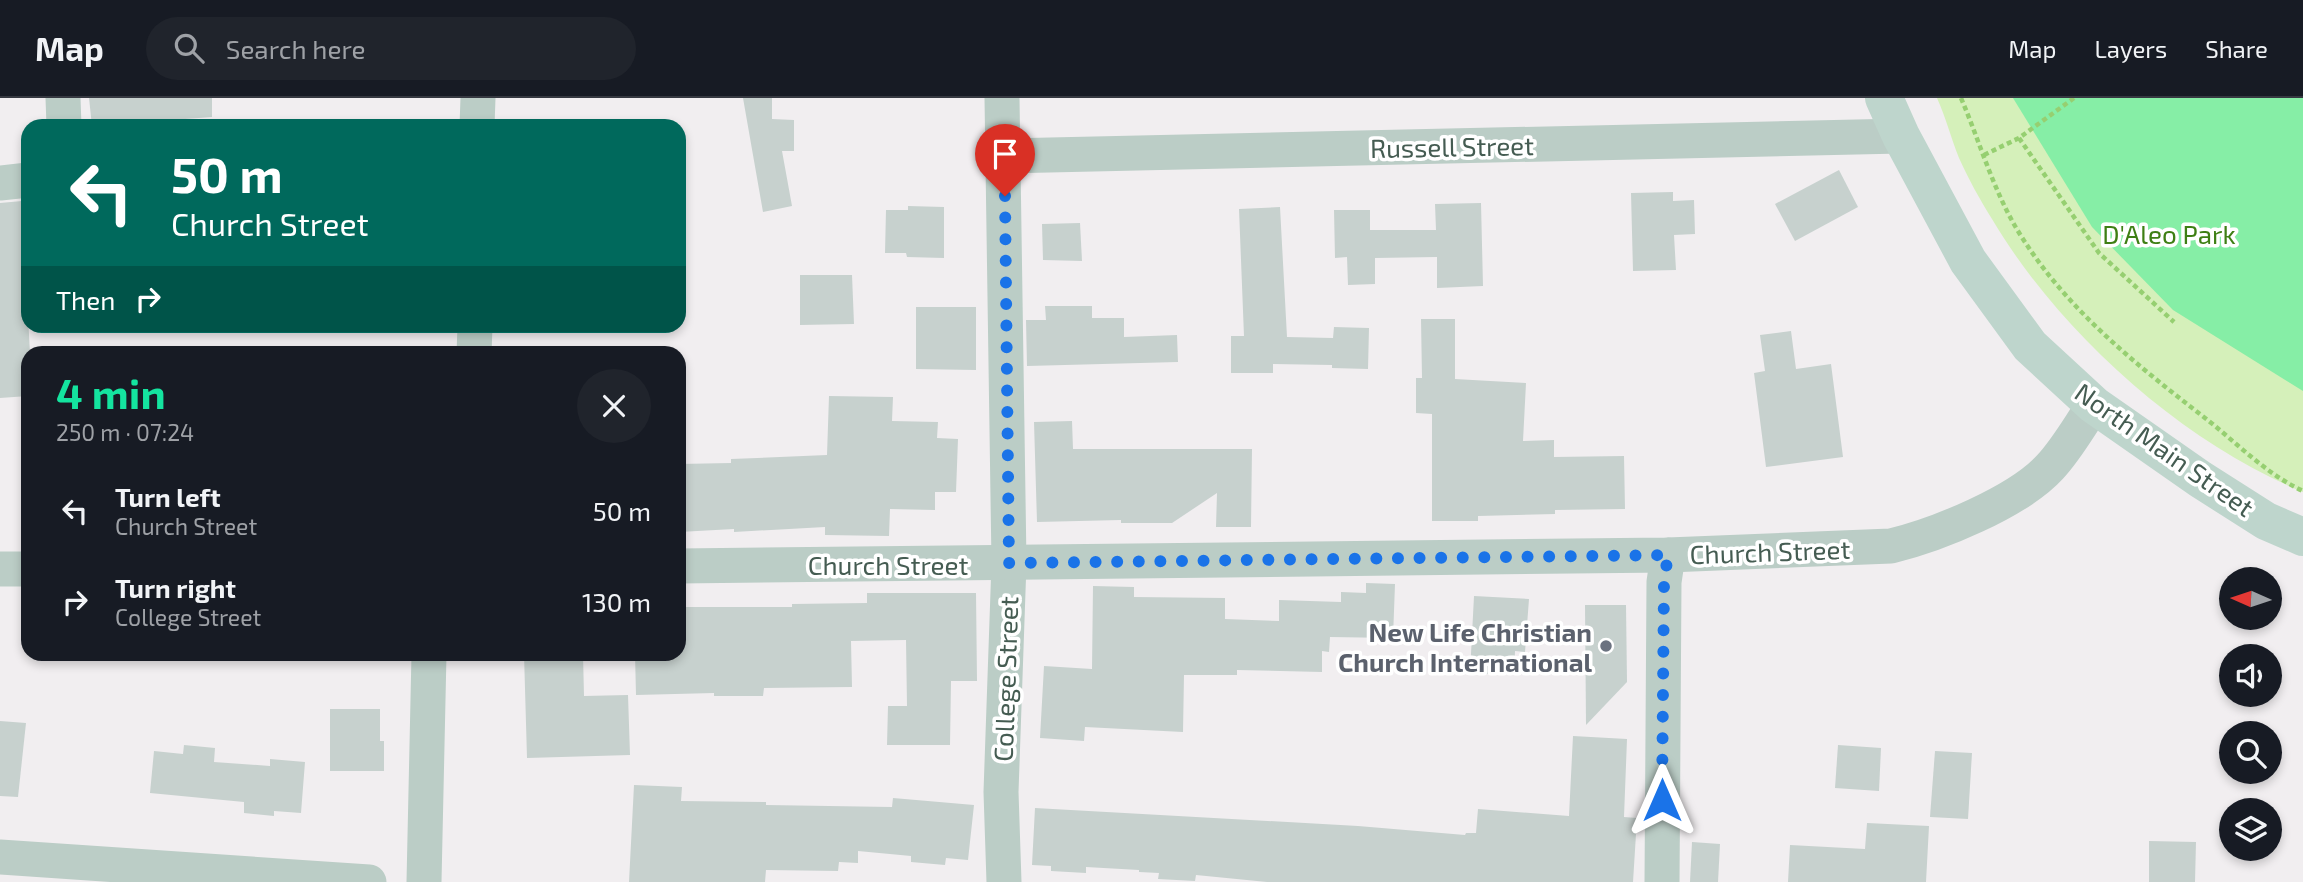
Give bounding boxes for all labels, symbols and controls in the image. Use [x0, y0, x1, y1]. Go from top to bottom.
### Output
search box [146, 17, 636, 80]
text: Map [35, 28, 104, 68]
icon: search [170, 29, 208, 67]
text: Search here [226, 33, 365, 64]
text: Map [2008, 34, 2056, 63]
text: Layers [2094, 34, 2167, 63]
text: Share [2205, 34, 2268, 63]
pin [975, 124, 1035, 196]
street label: Russell Street [1370, 129, 1534, 163]
icon: arrive [986, 135, 1024, 173]
text: 50 m [171, 144, 283, 203]
icon: left [56, 147, 147, 238]
text: Church Street [171, 204, 369, 242]
park label: D'Aleo Park [2102, 218, 2236, 249]
icon: right [129, 280, 167, 318]
text: Then [56, 284, 115, 315]
text: 4 min [56, 367, 166, 417]
button: close [577, 369, 651, 443]
street label: North Main Street [2070, 376, 2260, 522]
text: 250 m · 07:24 [56, 418, 194, 446]
text: Turn left [115, 481, 221, 512]
icon: left [56, 492, 94, 530]
text: 50 m [593, 495, 651, 526]
text: Church Street [115, 512, 257, 540]
street label: Church Street [1689, 533, 1851, 569]
street label: Church Street [808, 549, 968, 580]
north arrow [2219, 567, 2282, 630]
map controls [2219, 567, 2282, 861]
text: Turn right [115, 572, 236, 603]
icon: right [56, 583, 94, 621]
text: 130 m [582, 586, 651, 617]
street label: College Street [987, 596, 1023, 762]
text: College Street [115, 603, 261, 631]
place label: New Life Christian Church International [1338, 616, 1592, 677]
marker: New Life Christian Church International [1598, 638, 1614, 654]
button: sound [2219, 644, 2282, 707]
button: search [2219, 721, 2282, 784]
position arrow [1625, 763, 1699, 837]
button: layers [2219, 798, 2282, 861]

